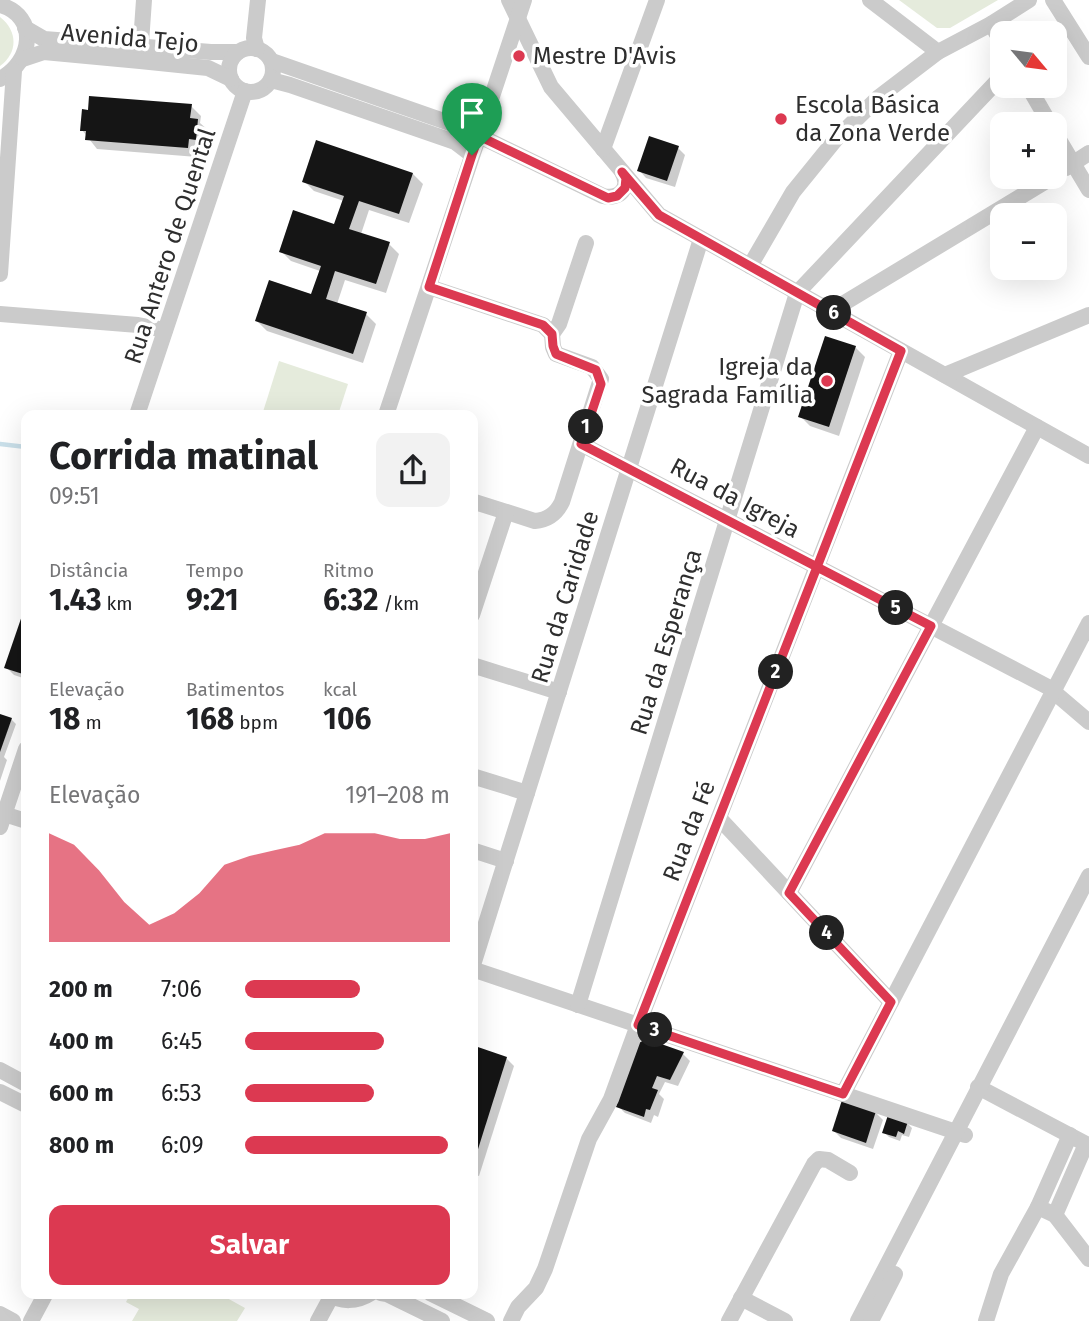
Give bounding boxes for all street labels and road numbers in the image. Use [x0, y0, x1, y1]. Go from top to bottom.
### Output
street label: Avenida Tejo [60, 18, 200, 58]
street label: Rua Antero de Quental [119, 125, 221, 367]
street label: Rua da Igreja [665, 452, 805, 544]
street label: Rua da Caridade [525, 507, 605, 687]
street label: Rua da Esperança [624, 546, 708, 738]
street label: Rua da Fé [657, 777, 721, 885]

